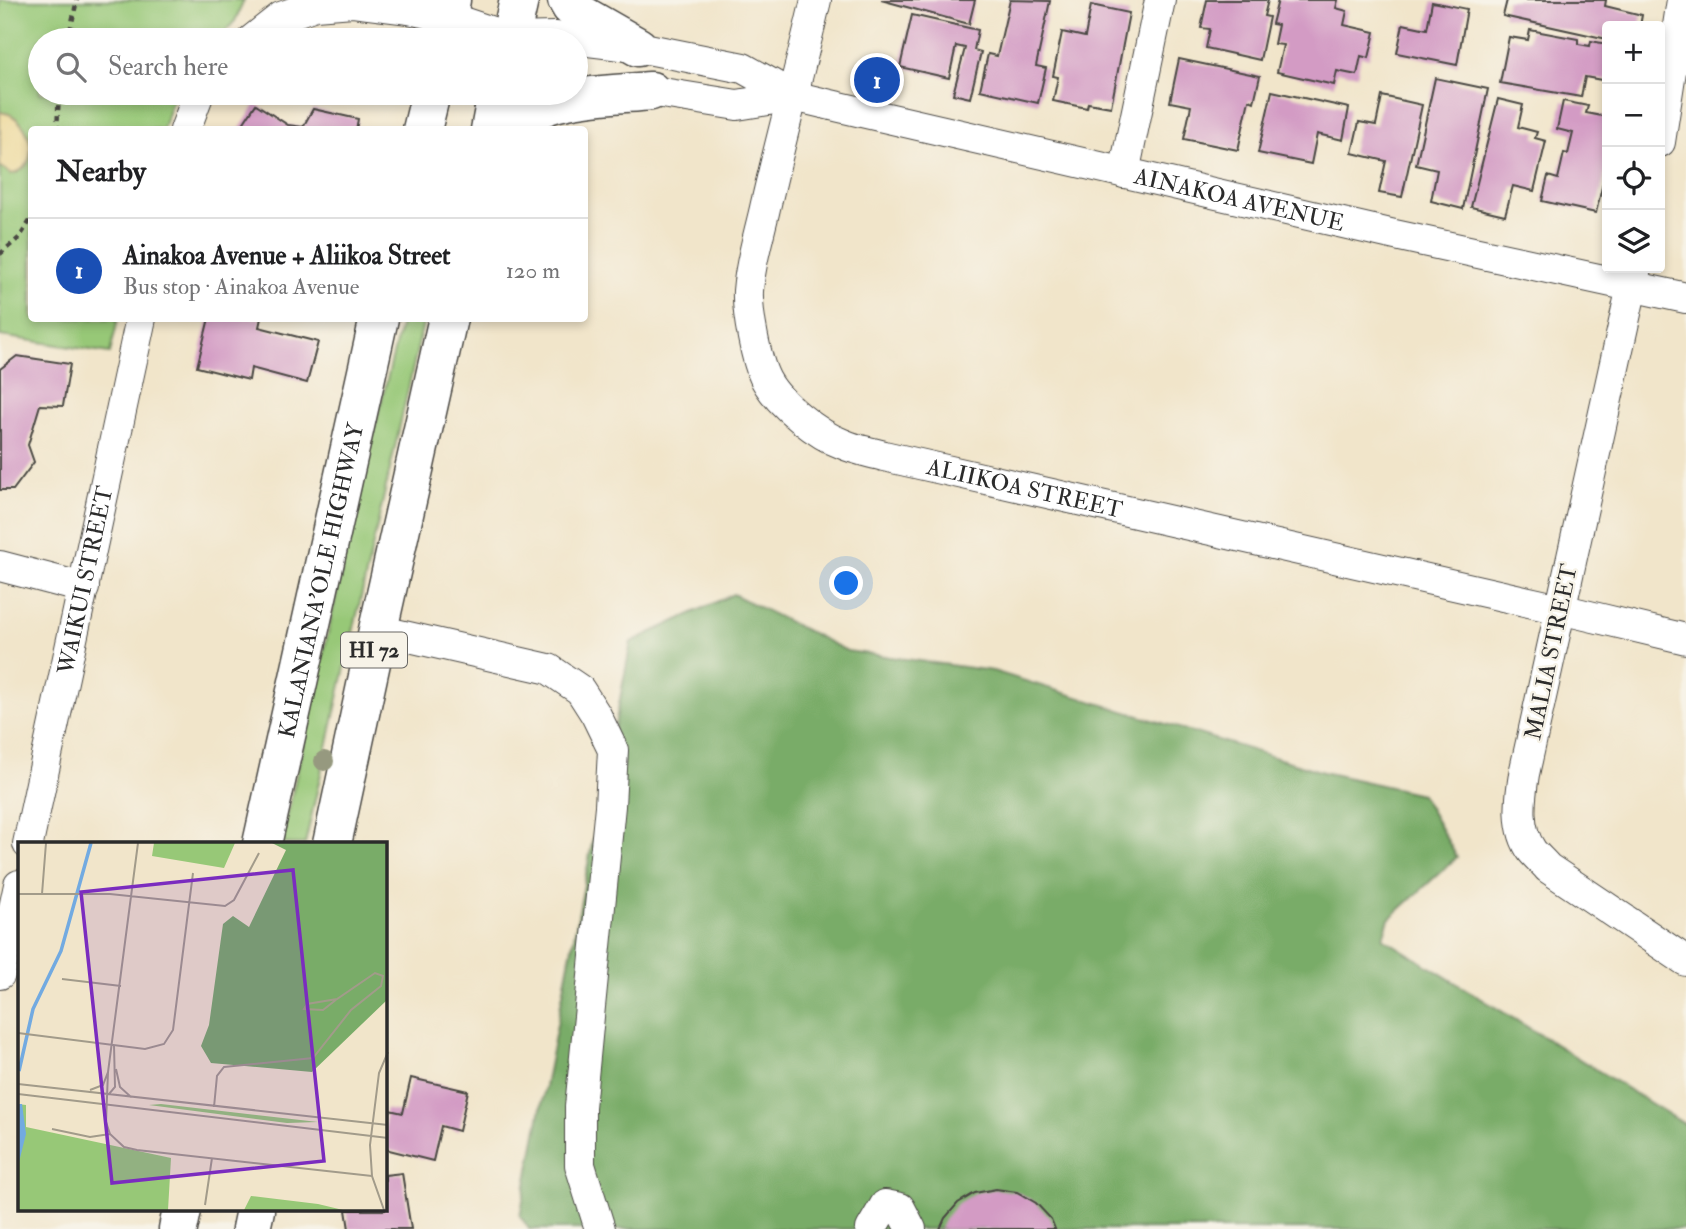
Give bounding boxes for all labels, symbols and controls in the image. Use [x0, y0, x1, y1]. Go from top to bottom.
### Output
map controls [1602, 21, 1665, 273]
button: + [1602, 21, 1665, 84]
search box [28, 28, 588, 105]
icon: search [52, 48, 90, 86]
text: Search here [108, 51, 228, 83]
pin: 1 [854, 54, 900, 106]
button: − [1602, 84, 1665, 147]
button: locate [1602, 147, 1665, 210]
text: Nearby [56, 153, 146, 190]
street label: AINAKOA AVENUE [1131, 161, 1347, 237]
button: layers [1602, 210, 1665, 273]
text: Ainakoa Avenue + Aliikoa Street [123, 240, 450, 272]
text: 1 [75, 256, 83, 285]
text: 120 m [506, 256, 560, 285]
text: Bus stop · Ainakoa Avenue [123, 272, 359, 301]
street label: KALANIANA’OLE HIGHWAY [272, 419, 370, 741]
street label: ALIIKOA STREET [923, 451, 1125, 524]
street label: WAIKUI STREET [50, 483, 119, 678]
street label: MALIA STREET [1518, 562, 1584, 742]
your location [829, 566, 863, 600]
road number: HI 72 [341, 632, 407, 668]
inset map [18, 842, 387, 1212]

